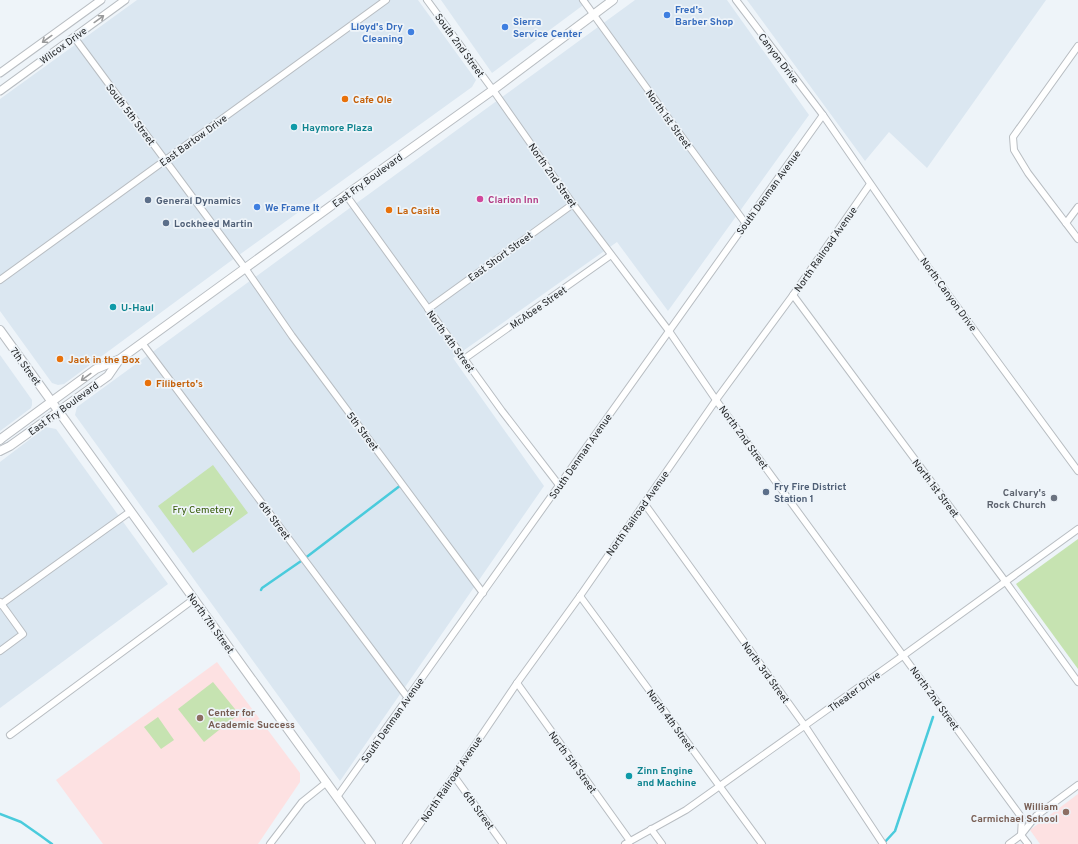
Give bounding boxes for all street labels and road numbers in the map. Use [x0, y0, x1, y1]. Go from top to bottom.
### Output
street label: South 2nd Street [431, 11, 487, 81]
street label: Wilcox Drive [38, 25, 90, 68]
street label: Canyon Drive [755, 31, 801, 87]
street label: South 5th Street [102, 81, 157, 148]
street label: North 1st Street [642, 88, 694, 152]
street label: East Bartow Drive [158, 112, 230, 170]
street label: North 2nd Street [525, 141, 579, 211]
street label: South Denman Avenue [734, 148, 804, 238]
street label: East Fry Boulevard [330, 151, 406, 211]
street label: North Railroad Avenue [792, 205, 861, 295]
street label: East Short Street [466, 229, 536, 285]
street label: North Canyon Drive [917, 255, 979, 334]
street label: McAbee Street [508, 284, 570, 333]
street label: North 4th Street [423, 308, 477, 376]
street label: 7th Street [7, 345, 43, 389]
street label: East Fry Boulevard [26, 379, 102, 439]
street label: North 2nd Street [715, 403, 770, 472]
street label: 5th Street [343, 410, 381, 454]
street label: South Denman Avenue [547, 412, 616, 502]
street label: North 1st Street [909, 457, 961, 521]
street label: North Railroad Avenue [604, 469, 673, 559]
street label: 6th Street [255, 499, 293, 543]
street label: North 7th Street [183, 591, 236, 657]
street label: North 3rd Street [738, 639, 792, 707]
street label: North 2nd Street [906, 664, 961, 733]
street label: Theater Drive [826, 669, 883, 715]
street label: South Denman Avenue [359, 676, 428, 766]
street label: North 4th Street [643, 687, 697, 755]
street label: North 5th Street [545, 729, 599, 797]
street label: North Railroad Avenue [419, 734, 486, 825]
street label: 6th Street [459, 789, 496, 833]

